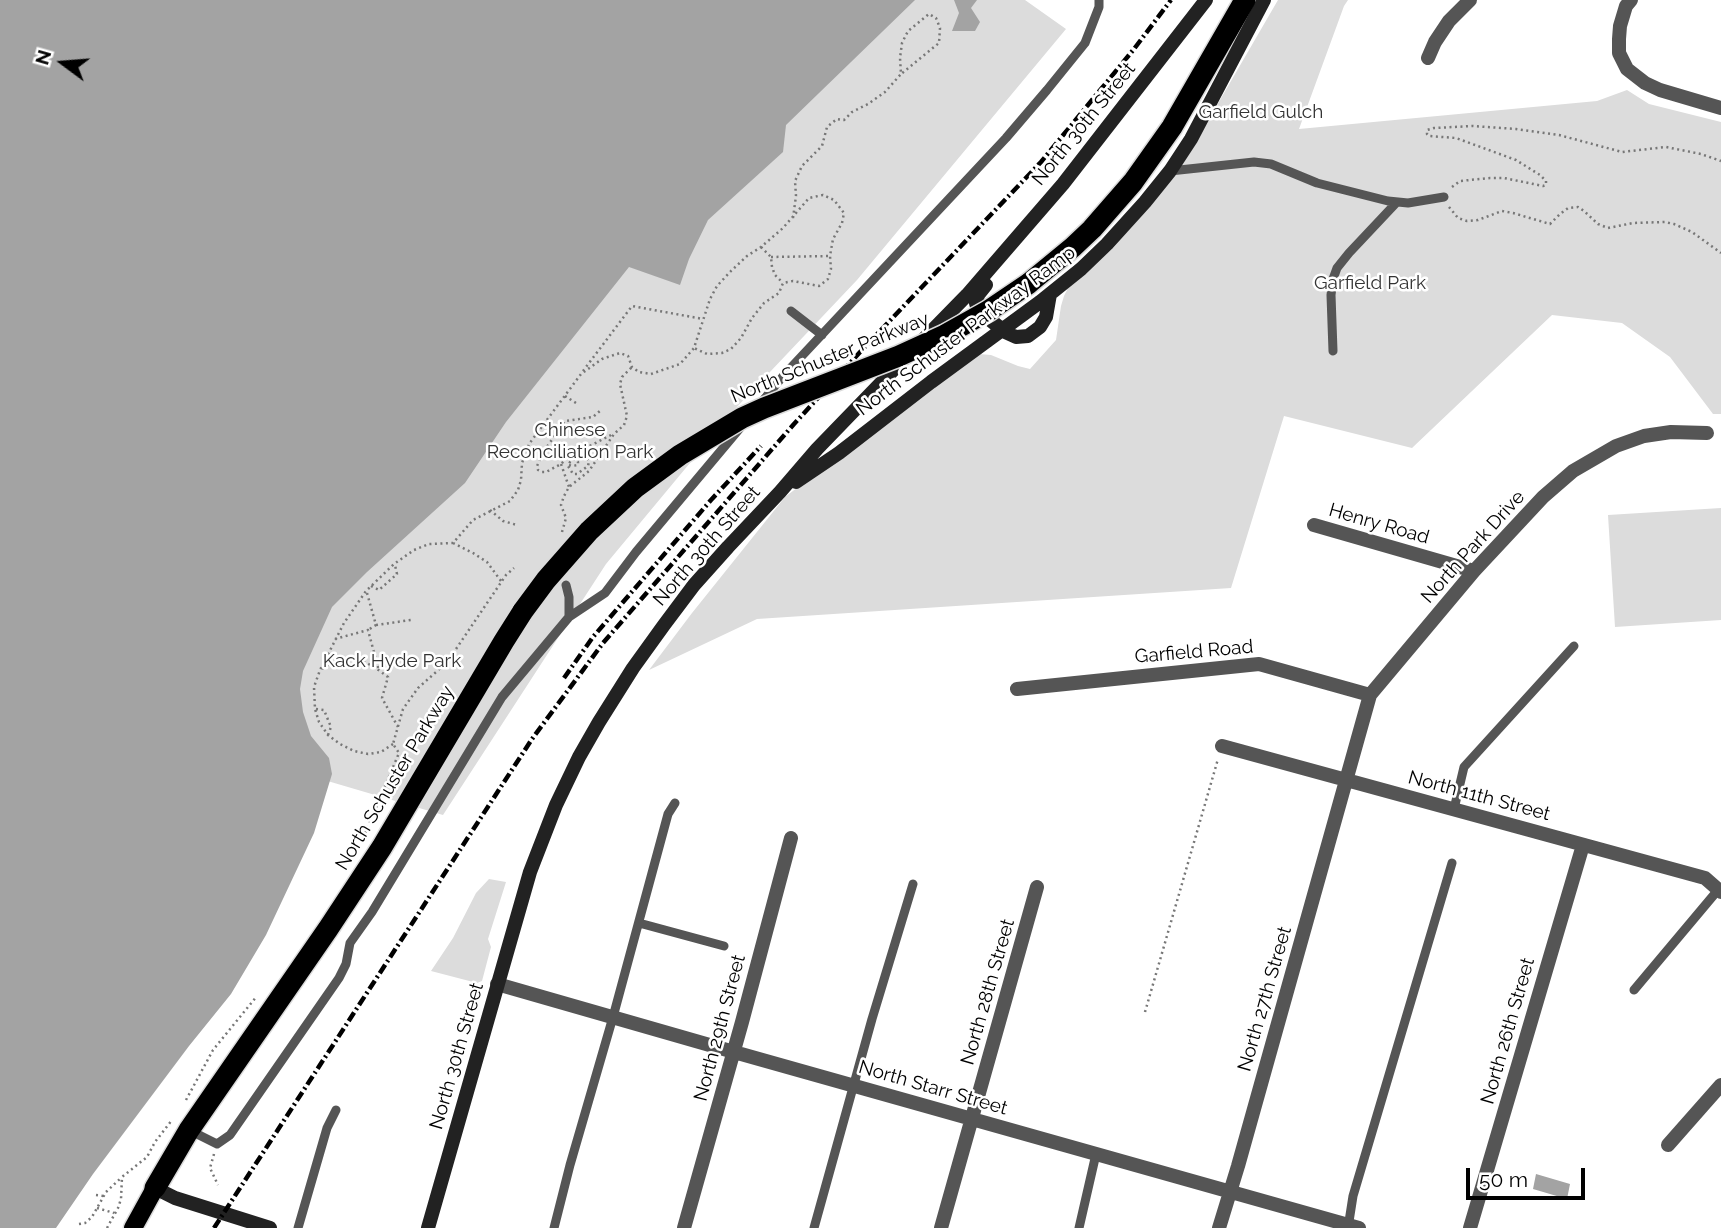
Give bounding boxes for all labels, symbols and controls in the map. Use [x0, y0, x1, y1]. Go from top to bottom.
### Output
north arrow [28, 28, 98, 98]
text: N [30, 47, 55, 67]
street label: North 30th Street [1027, 58, 1141, 190]
park label: Garfield Gulch [1199, 101, 1323, 123]
street label: North Schuster Parkway Ramp [852, 241, 1080, 421]
park label: Garfield Park [1314, 272, 1426, 294]
street label: North Schuster Parkway [728, 308, 932, 408]
park label: Chinese Reconciliation Park [487, 419, 653, 463]
street label: North 30th Street [649, 481, 765, 611]
street label: North Park Drive [1416, 486, 1530, 608]
street label: Henry Road [1326, 499, 1432, 549]
street label: Garfield Road [1134, 635, 1254, 669]
park label: Kack Hyde Park [323, 650, 461, 672]
street label: North Schuster Parkway [331, 681, 459, 875]
street label: North 11th Street [1406, 766, 1552, 826]
street label: North 28th Street [956, 916, 1020, 1068]
street label: North 27th Street [1233, 924, 1297, 1074]
street label: North 29th Street [689, 952, 751, 1104]
street label: North 26th Street [1476, 955, 1540, 1107]
street label: North 30th Street [425, 980, 489, 1132]
street label: North Starr Street [856, 1056, 1010, 1120]
scale bar [1469, 1154, 1588, 1198]
text: 50 m [1479, 1167, 1528, 1192]

